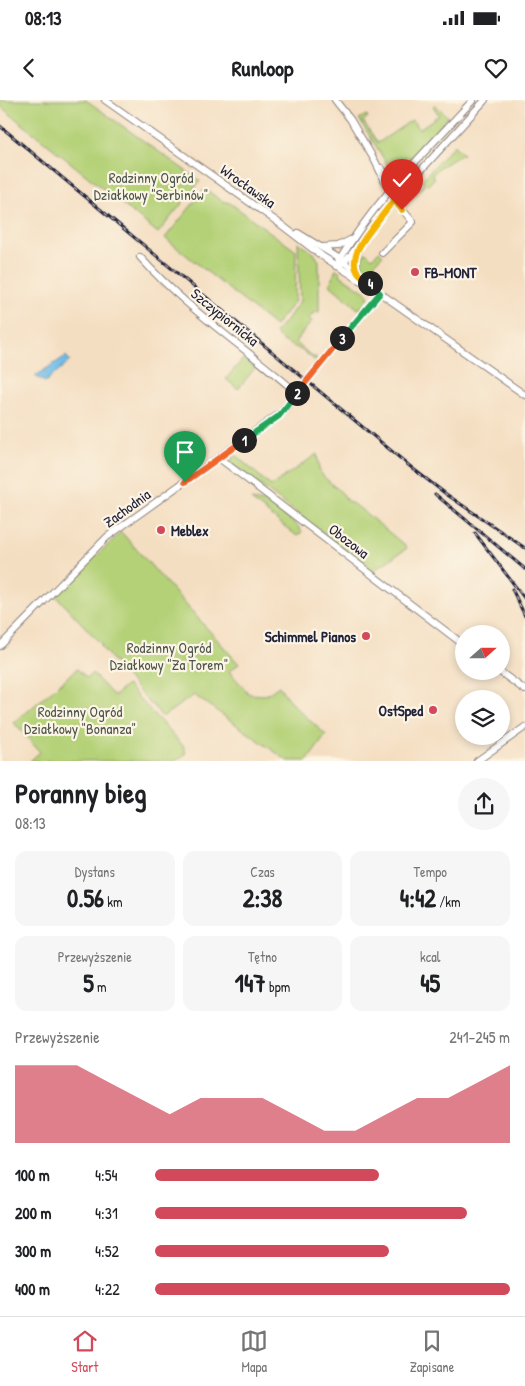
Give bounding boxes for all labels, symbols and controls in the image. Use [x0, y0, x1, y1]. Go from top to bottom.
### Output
text: 08:13 [25, 5, 62, 31]
text: Runloop [232, 53, 293, 83]
icon: back [15, 54, 43, 82]
icon: heart [482, 54, 510, 82]
street label: Wrocławska [216, 159, 280, 213]
pin [381, 159, 423, 210]
icon: check [388, 166, 416, 194]
park label: Rodzinny Ogród Działkowy "Serbinów" [94, 167, 208, 205]
place label: FB-MONT [424, 262, 478, 283]
marker: FB-MONT [409, 266, 421, 278]
pin: 4 [358, 270, 382, 296]
text: 4 [368, 274, 373, 293]
street label: Szczypiornicka [187, 283, 263, 351]
pin: 3 [330, 326, 354, 350]
text: 3 [339, 329, 346, 348]
pin: 2 [284, 380, 310, 406]
text: 2 [294, 384, 301, 403]
pin: 1 [232, 428, 256, 452]
pin [164, 431, 206, 482]
text: 1 [242, 431, 247, 450]
icon: arrive [171, 438, 199, 466]
street label: Zachodnia [99, 484, 155, 532]
street label: Obozowa [324, 519, 374, 563]
place label: Meblex [171, 520, 209, 541]
marker: Meblex [155, 524, 167, 536]
north arrow [455, 625, 510, 680]
map controls [455, 625, 510, 745]
place label: Schimmel Pianos [265, 626, 356, 647]
marker: Schimmel Pianos [360, 630, 372, 642]
park label: Rodzinny Ogród Działkowy "Za Torem" [110, 637, 228, 675]
button: layers [455, 690, 510, 745]
place label: OstSped [379, 700, 423, 722]
park label: Rodzinny Ogród Działkowy "Bonanza" [24, 701, 136, 739]
marker: OstSped [427, 704, 439, 716]
text: Poranny bieg [15, 774, 147, 812]
button: share [458, 778, 510, 830]
text: 08:13 [15, 812, 46, 834]
text: Dystans [75, 862, 115, 881]
text: Czas [250, 862, 275, 881]
text: Tempo [414, 862, 447, 881]
text: 0.56 [67, 881, 104, 915]
text: 2:38 [243, 881, 282, 915]
text: 4:42 [400, 881, 436, 915]
text: km [104, 892, 123, 911]
text: /km [436, 892, 461, 911]
text: Przewyższenie [58, 947, 132, 966]
text: Tętno [248, 947, 277, 966]
text: kcal [420, 947, 440, 966]
text: 5 [83, 966, 94, 1000]
text: 147 [235, 966, 266, 1000]
text: 45 [420, 966, 440, 1000]
text: m [94, 977, 106, 996]
text: bpm [266, 977, 290, 996]
text: Przewyższenie [15, 1026, 100, 1048]
text: 241–245 m [449, 1026, 510, 1048]
text: 100 m [15, 1164, 50, 1186]
text: 4:54 [95, 1164, 117, 1186]
text: 200 m [15, 1202, 51, 1224]
text: 4:31 [95, 1202, 118, 1224]
text: 300 m [15, 1240, 51, 1262]
text: 4:52 [95, 1240, 119, 1262]
text: 400 m [15, 1278, 50, 1300]
text: 4:22 [95, 1278, 120, 1300]
tab: Start [71, 1327, 99, 1376]
tab: Mapa [240, 1327, 268, 1376]
tab: Zapisane [410, 1327, 454, 1376]

